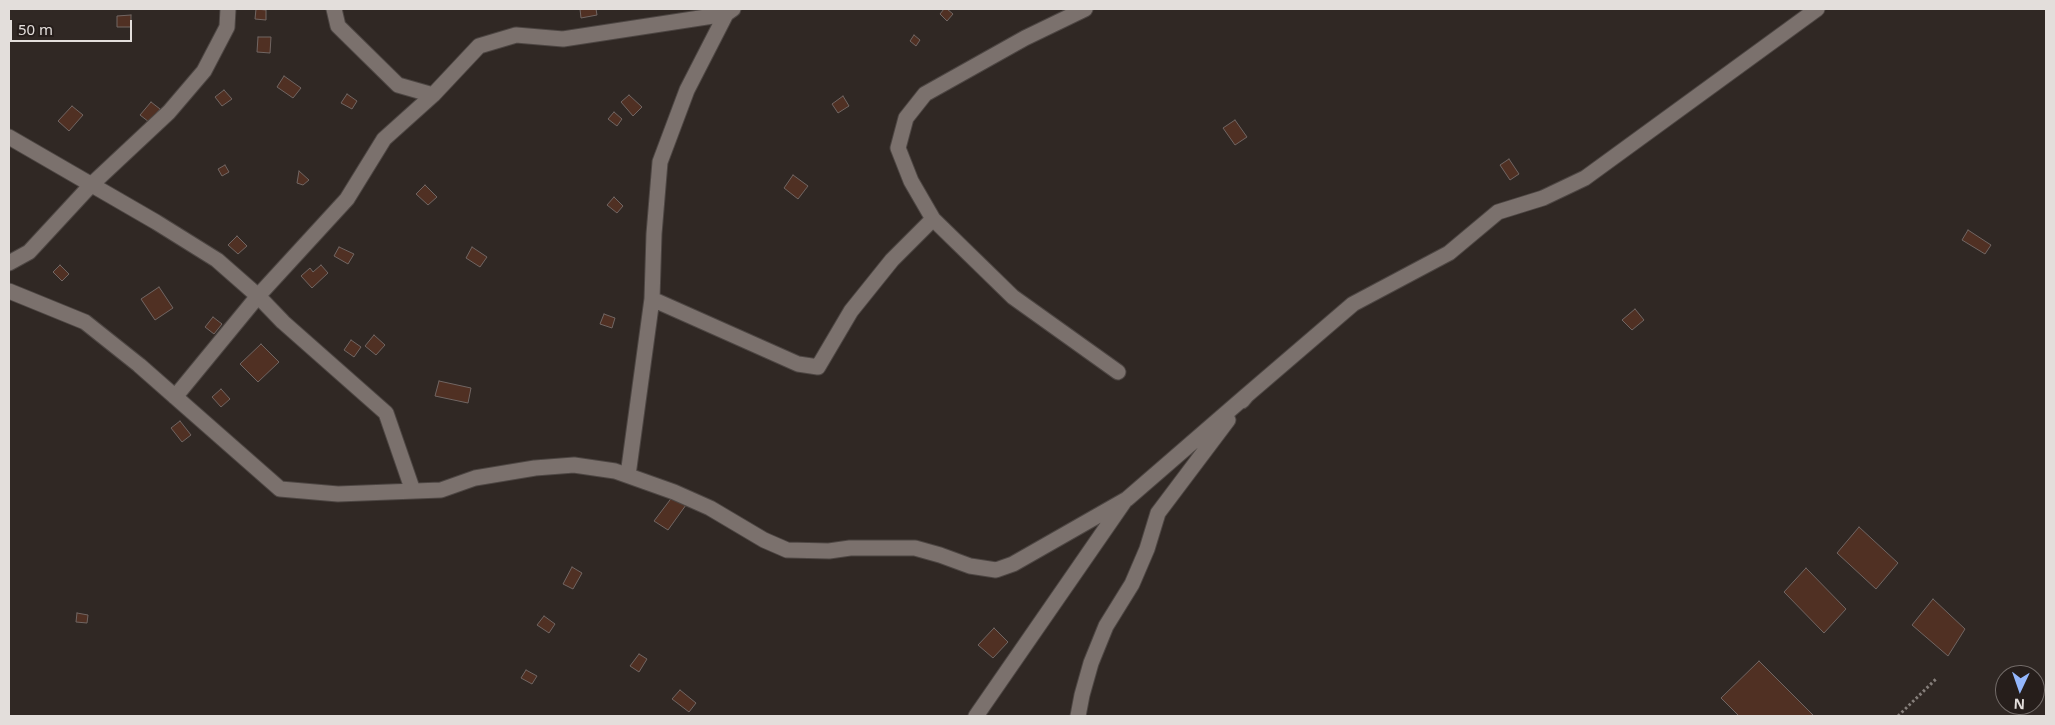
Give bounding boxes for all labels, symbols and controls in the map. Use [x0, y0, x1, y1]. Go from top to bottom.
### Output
scale bar [12, 10, 135, 42]
text: 50 m [18, 19, 53, 39]
north arrow [1995, 665, 2045, 715]
text: N [2013, 695, 2025, 714]

